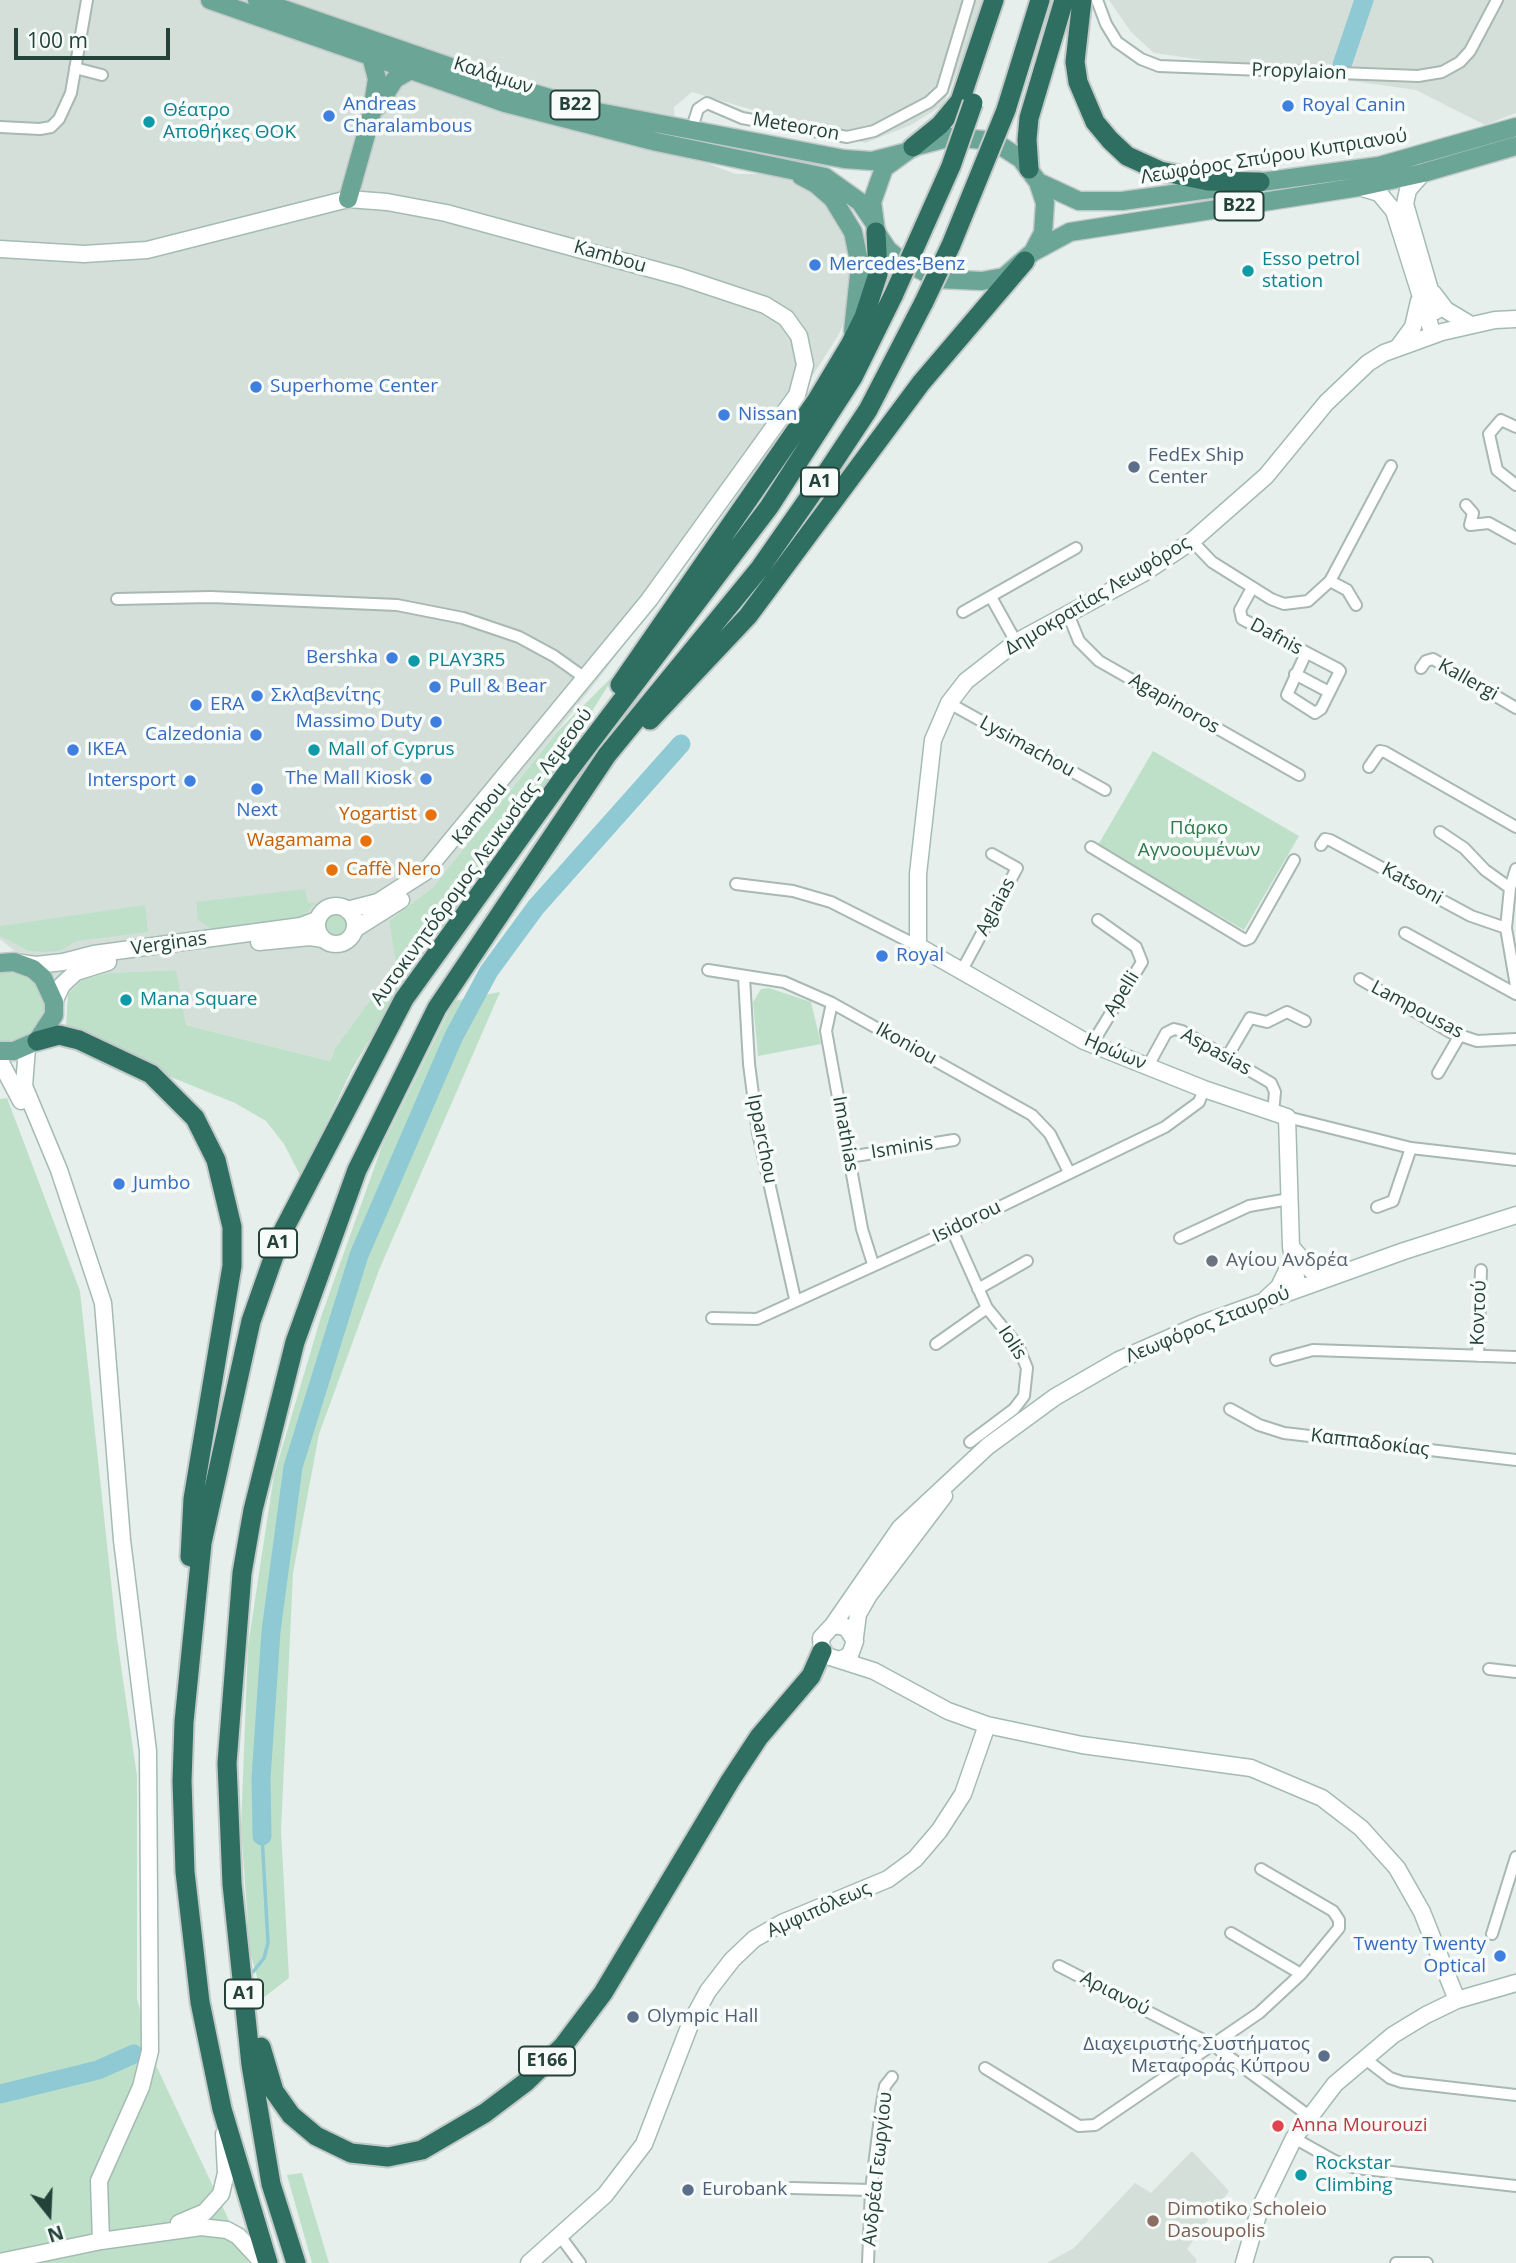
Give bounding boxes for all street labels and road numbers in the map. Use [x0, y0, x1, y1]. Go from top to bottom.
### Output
street label: Καλάμων [451, 53, 535, 99]
street label: Propylaion [1251, 59, 1347, 85]
road number: B22 [550, 90, 600, 120]
street label: Meteoron [751, 108, 841, 146]
street label: Λεωφόρος Σπύρου Κυπριανού [1139, 125, 1409, 189]
road number: B22 [1214, 191, 1264, 220]
street label: Kambou [571, 236, 649, 278]
road number: A1 [801, 468, 839, 496]
street label: Δημοκρατίας Λεωφόρος [1001, 532, 1195, 660]
street label: Dafnis [1246, 614, 1306, 660]
street label: Kallergi [1434, 654, 1502, 706]
street label: Agapinoros [1125, 669, 1223, 739]
street label: Αυτοκινητόδρομος Λευκωσίας - Λεμεσού [366, 704, 598, 1010]
street label: Lysimachou [975, 712, 1079, 782]
street label: Kambou [448, 778, 512, 850]
street label: Katsoni [1378, 858, 1446, 910]
street label: Aglaias [971, 874, 1021, 940]
street label: Verginas [130, 927, 208, 961]
street label: Apelli [1099, 967, 1145, 1021]
street label: Lampousas [1367, 976, 1467, 1044]
street label: Ikoniou [872, 1018, 940, 1070]
street label: Aspasias [1177, 1023, 1255, 1081]
street label: Ηρώων [1081, 1029, 1149, 1075]
street label: Ipparchou [742, 1092, 782, 1186]
street label: Imathias [827, 1094, 863, 1174]
street label: Isminis [869, 1132, 935, 1164]
street label: Isidorou [929, 1196, 1005, 1248]
road number: A1 [259, 1228, 297, 1258]
street label: Κοντού [1466, 1280, 1492, 1346]
street label: Λεωφόρος Σταυρού [1123, 1282, 1293, 1368]
street label: Iolis [993, 1322, 1031, 1364]
street label: Καππαδοκίας [1309, 1424, 1431, 1462]
street label: Αμφιπόλεως [764, 1877, 874, 1943]
street label: Αριανού [1077, 1967, 1153, 2021]
road number: A1 [225, 1980, 263, 2008]
road number: E166 [519, 2047, 575, 2076]
street label: Ανδρέα Γεωργίου [859, 2091, 897, 2247]

